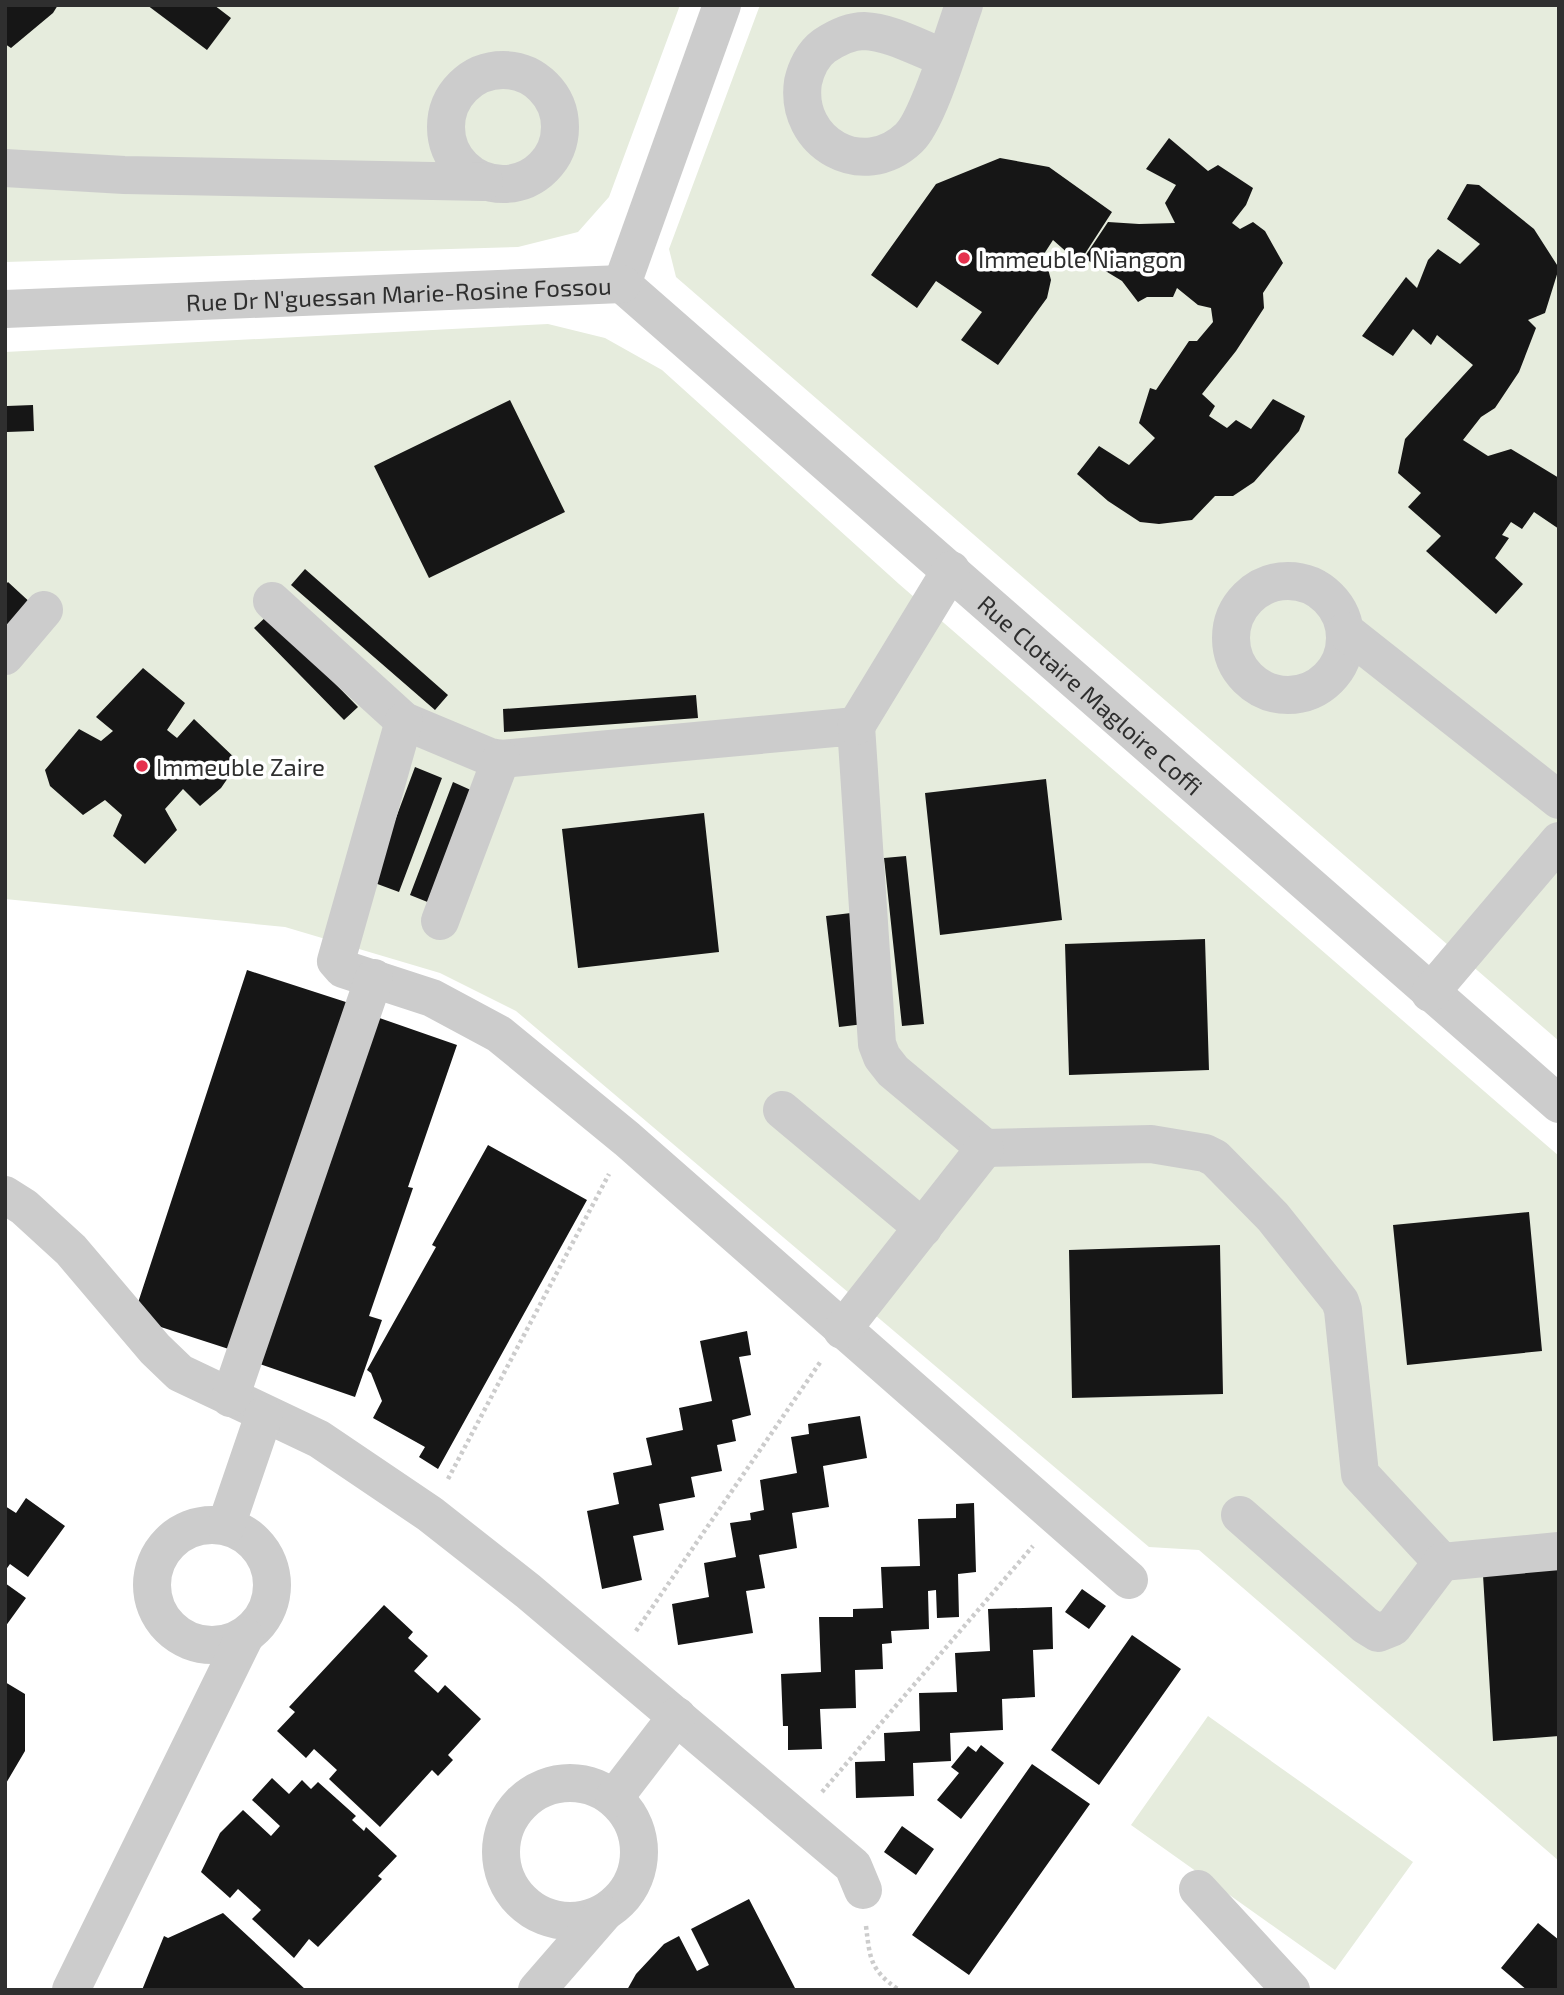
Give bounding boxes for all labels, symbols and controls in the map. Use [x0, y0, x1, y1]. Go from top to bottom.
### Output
place label: Immeuble Niangon [978, 244, 1183, 273]
marker: Immeuble Niangon [956, 250, 972, 266]
street label: Rue Dr N'guessan Marie-Rosine Fossou [185, 270, 612, 316]
street label: Rue Clotaire Magloire Coffi [973, 588, 1209, 800]
place label: Immeuble Zaire [156, 752, 325, 781]
marker: Immeuble Zaire [134, 758, 150, 774]

